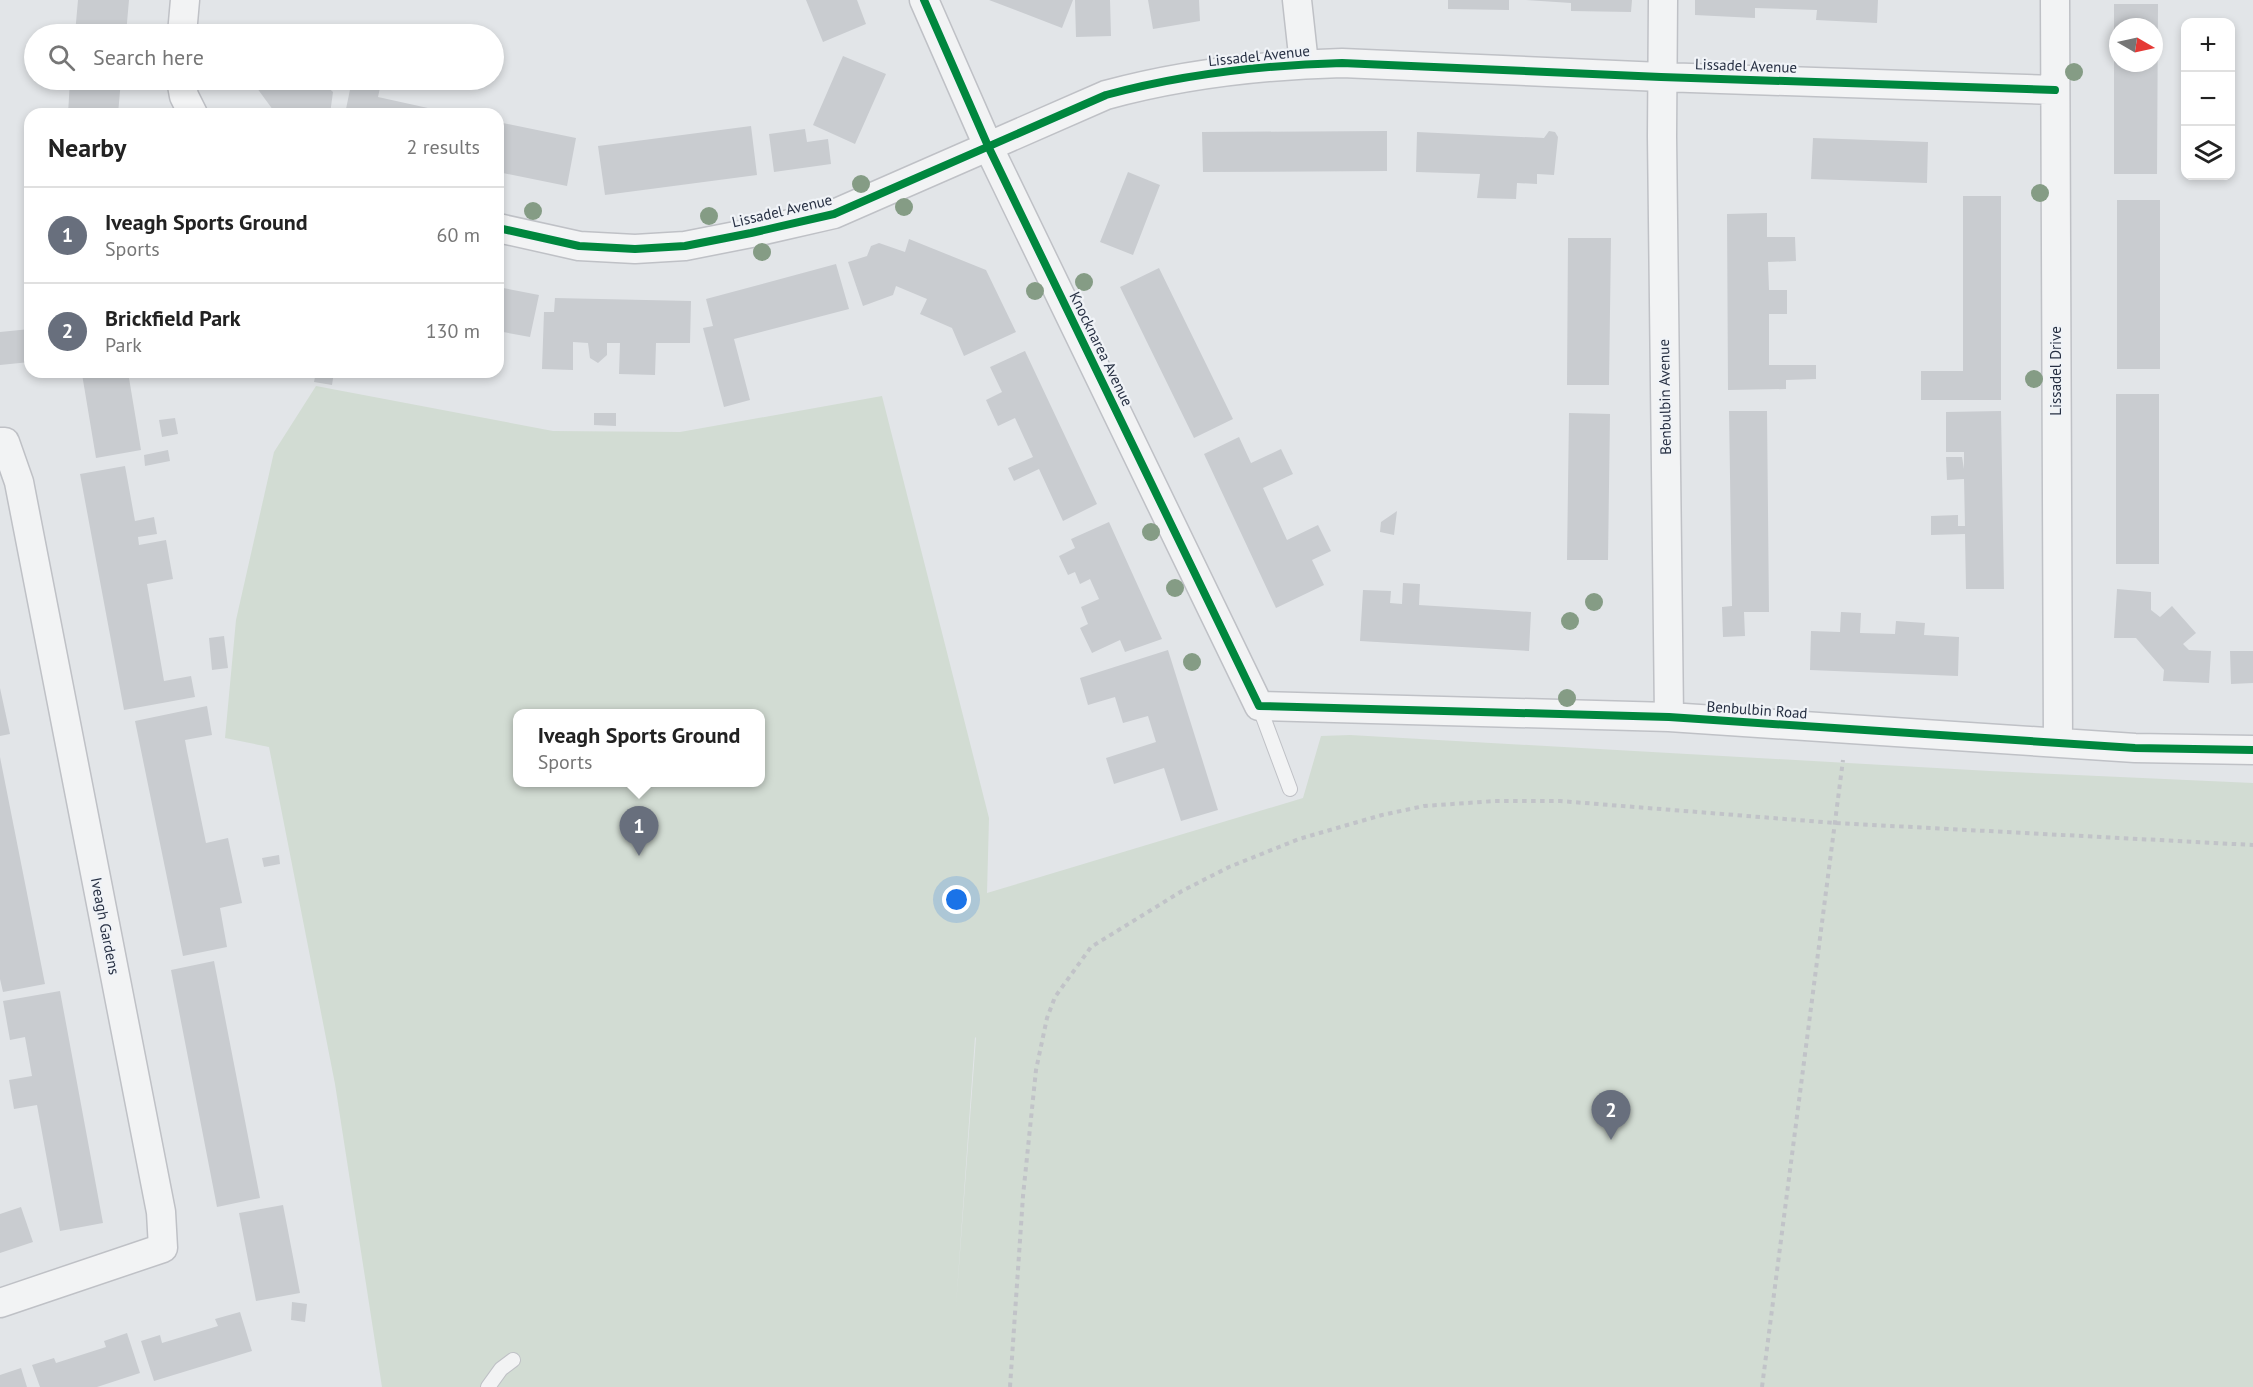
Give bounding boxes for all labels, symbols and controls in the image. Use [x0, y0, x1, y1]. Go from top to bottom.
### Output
north arrow [2109, 18, 2163, 72]
map controls [2181, 18, 2235, 180]
button: + [2181, 18, 2235, 72]
search box [24, 24, 504, 90]
icon: search [45, 41, 78, 74]
street label: Lissadel Avenue [1207, 41, 1311, 70]
text: Search here [93, 43, 204, 71]
street label: Lissadel Avenue [1695, 54, 1797, 77]
button: − [2181, 72, 2235, 126]
button: layers [2181, 126, 2235, 180]
text: Nearby [48, 131, 126, 164]
text: 2 results [407, 134, 480, 160]
street label: Lissadel Avenue [730, 190, 834, 231]
text: Iveagh Sports Ground [105, 208, 308, 236]
text: 1 [62, 222, 73, 248]
text: 60 m [437, 222, 480, 248]
text: Sports [105, 236, 160, 262]
street label: Knocknarea Avenue [1065, 288, 1137, 409]
text: Brickfield Park [105, 304, 241, 332]
text: 2 [62, 318, 73, 344]
text: 130 m [426, 318, 480, 344]
street label: Lissadel Drive [2046, 326, 2065, 416]
text: Park [105, 332, 142, 358]
street label: Benbulbin Avenue [1654, 339, 1675, 455]
street label: Benbulbin Road [1706, 696, 1808, 723]
popup [513, 709, 765, 787]
text: Iveagh Sports Ground [538, 721, 740, 749]
text: Sports [538, 749, 592, 775]
pin: 1 [620, 806, 658, 856]
street label: Iveagh Gardens [87, 876, 124, 976]
your location [942, 885, 971, 914]
pin: 2 [1592, 1090, 1630, 1140]

